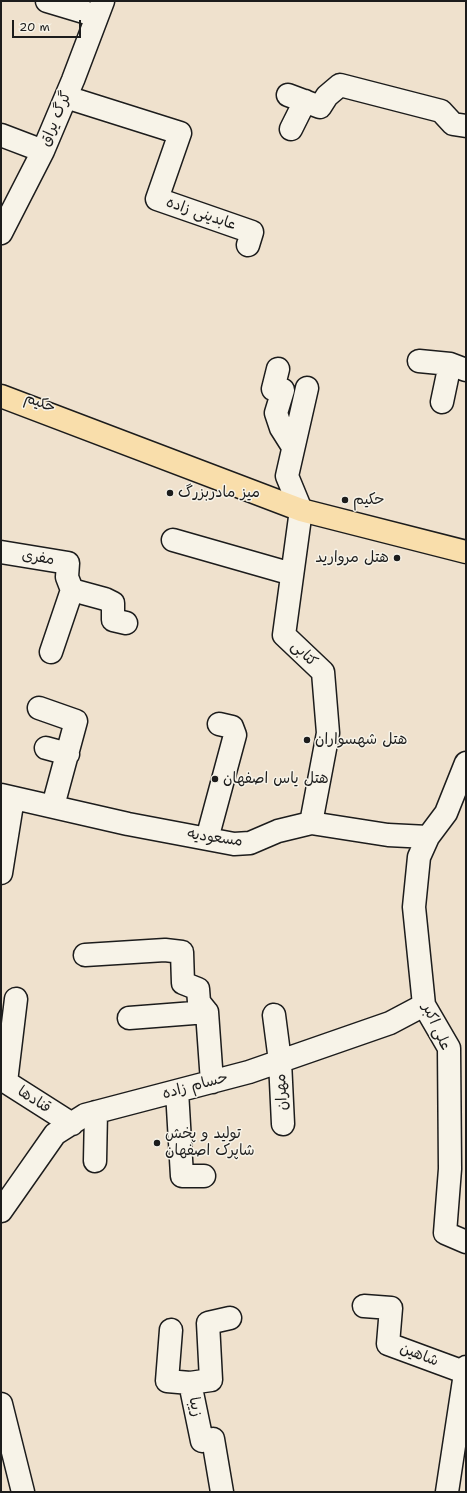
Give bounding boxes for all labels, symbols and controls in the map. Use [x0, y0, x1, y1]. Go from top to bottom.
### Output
scale bar [14, 12, 83, 38]
text: 20 m [19, 19, 50, 35]
street label: گرگ یراق [36, 89, 76, 149]
street label: عابدینی زاده [164, 194, 238, 234]
street label: حکیم [22, 389, 58, 417]
place label: میز مادربزرگ [178, 484, 260, 502]
marker: میز مادربزرگ [165, 488, 175, 498]
place label: حکیم [353, 491, 385, 509]
marker: حکیم [340, 495, 350, 505]
street label: مفری [20, 547, 56, 569]
place label: هتل مروارید [315, 549, 389, 567]
marker: هتل مروارید [392, 553, 402, 563]
street label: کتابی [287, 637, 321, 671]
place label: هتل شهسواران [315, 731, 407, 749]
marker: هتل شهسواران [302, 735, 312, 745]
place label: هتل یاس اصفهان [223, 770, 329, 788]
marker: هتل یاس اصفهان [210, 774, 220, 784]
street label: مسعودیه [186, 825, 244, 851]
street label: علی اکبر [418, 1001, 454, 1053]
street label: حسام زاده [161, 1069, 229, 1103]
street label: مهران [272, 1073, 292, 1111]
street label: قنادها [14, 1083, 54, 1117]
place label: تولید و پخش شاپرک اصفهان [165, 1125, 255, 1160]
marker: تولید و پخش شاپرک اصفهان [152, 1138, 162, 1148]
street label: شاهین [397, 1339, 441, 1371]
street label: زیبا [184, 1396, 206, 1418]

